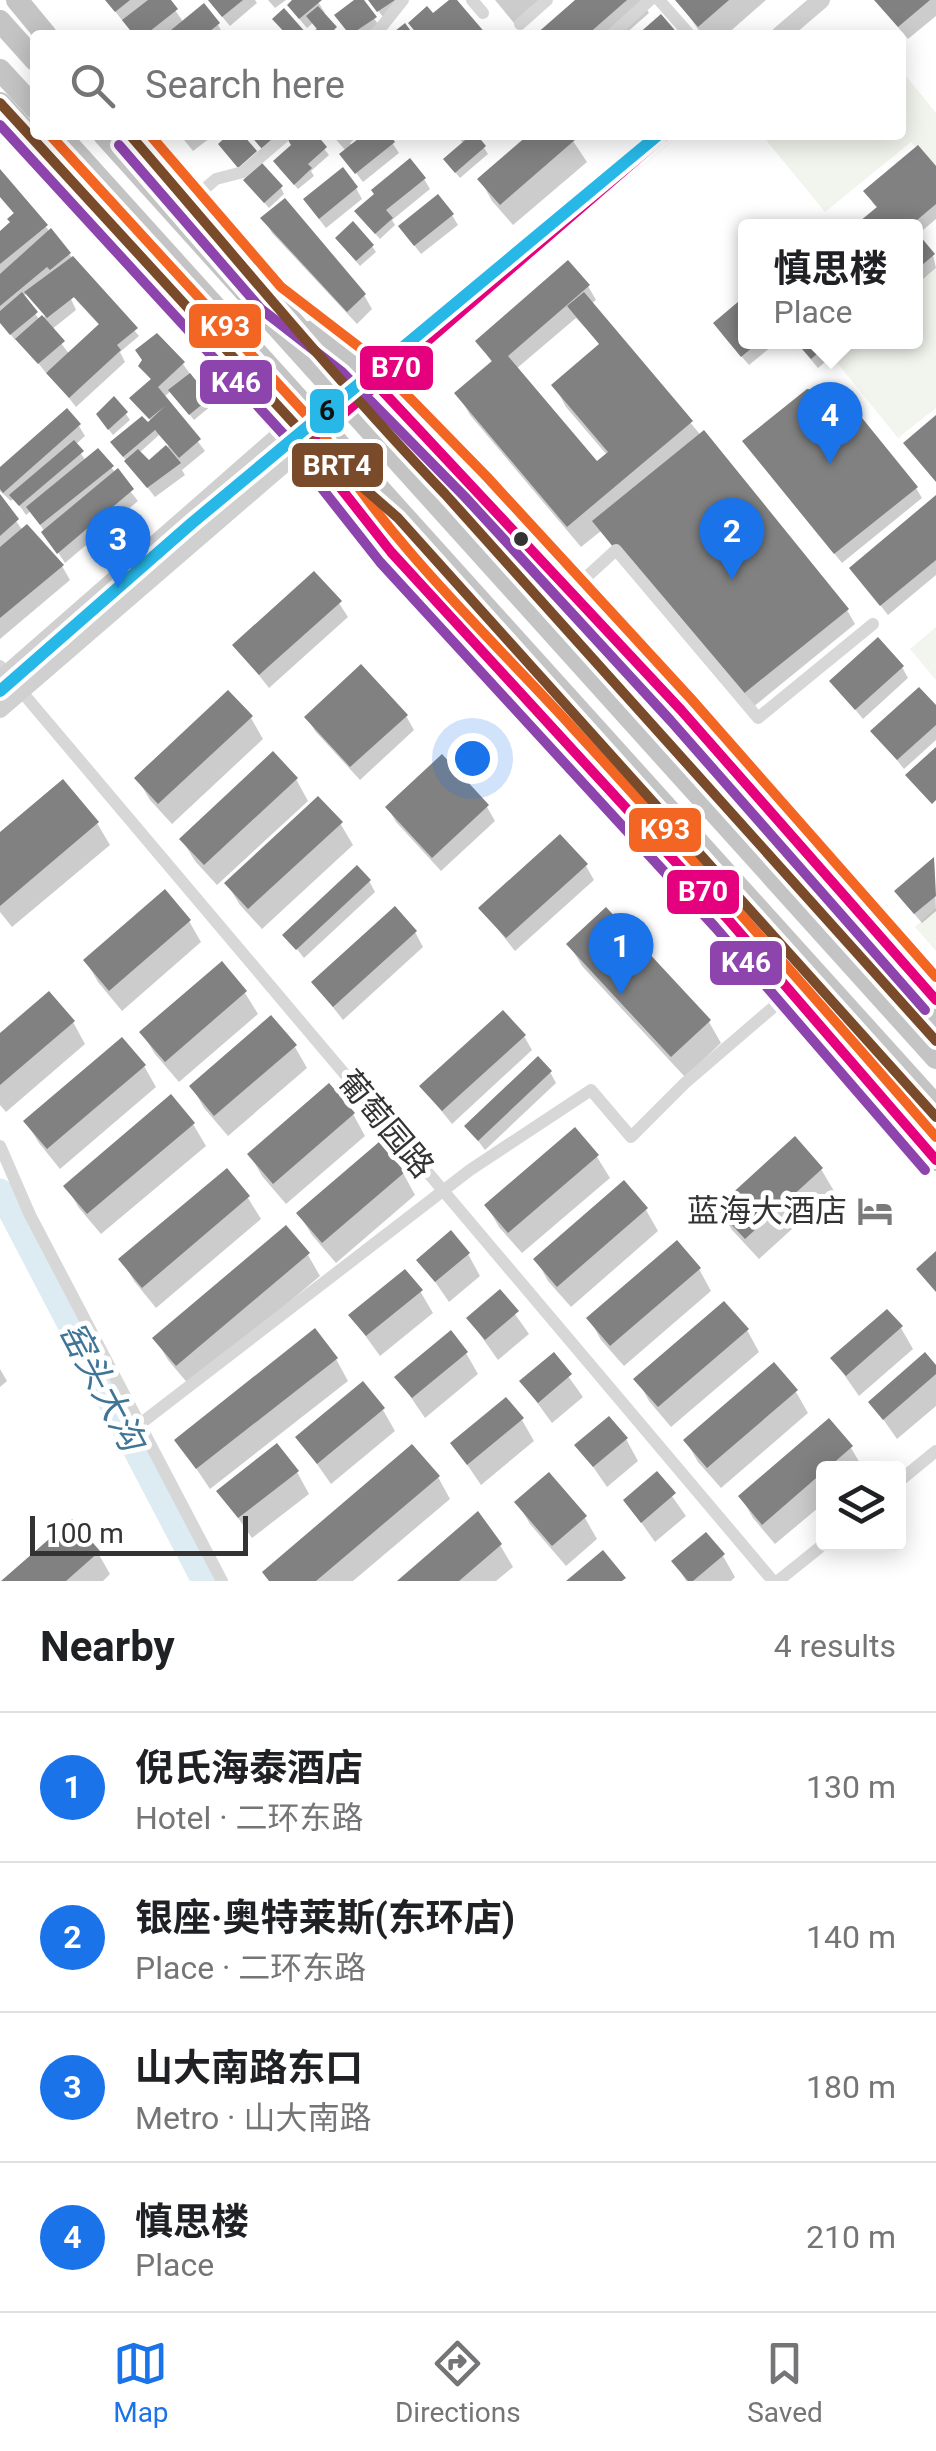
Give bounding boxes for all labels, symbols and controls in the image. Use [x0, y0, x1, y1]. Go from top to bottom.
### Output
search box [30, 30, 906, 140]
icon: search [65, 58, 120, 113]
text: Search here [145, 63, 345, 107]
popup [738, 219, 923, 349]
text: 慎思楼 [773, 247, 888, 291]
text: Place [773, 293, 853, 331]
line badge: K93 [187, 302, 263, 350]
text: K93 [200, 310, 250, 343]
line badge: B70 [358, 344, 435, 392]
text: B70 [371, 351, 421, 384]
line badge: K46 [198, 358, 274, 406]
text: K46 [211, 366, 261, 399]
pin: 4 [798, 382, 862, 464]
line badge: 6 [308, 387, 346, 435]
text: 6 [319, 394, 335, 427]
line badge: BRT4 [290, 441, 385, 489]
text: BRT4 [303, 449, 371, 482]
pin: 2 [700, 498, 764, 580]
pin: 3 [86, 506, 150, 588]
unlabelled marker [511, 529, 531, 549]
your location [447, 733, 498, 784]
line badge: K93 [627, 806, 703, 854]
text: K93 [640, 813, 690, 846]
line badge: B70 [665, 868, 741, 916]
text: B70 [678, 875, 728, 908]
pin: 1 [588, 912, 654, 995]
line badge: K46 [708, 939, 784, 987]
text: K46 [721, 946, 771, 979]
street label: 葡萄园路 [330, 1063, 442, 1185]
place label: 蓝海大酒店 [687, 1192, 847, 1230]
hotel icon: 蓝海大酒店 [856, 1192, 894, 1230]
water label: 窑头大沟 [51, 1315, 154, 1461]
map controls [816, 1461, 906, 1551]
button: layers [816, 1461, 906, 1551]
scale bar [30, 1511, 248, 1556]
text: 100 m [45, 1517, 124, 1550]
text: Nearby [40, 1622, 175, 1671]
text: 4 results [774, 1627, 896, 1665]
text: 倪氏海泰酒店 [135, 1746, 363, 1790]
text: 1 [63, 1768, 82, 1806]
text: 130 m [806, 1768, 896, 1806]
text: Hotel · 二环东路 [135, 1799, 364, 1837]
text: 银座·奥特莱斯(东环店) [135, 1896, 515, 1940]
text: 2 [63, 1918, 82, 1956]
text: 140 m [806, 1918, 896, 1956]
text: Place · 二环东路 [135, 1949, 366, 1987]
text: 山大南路东口 [135, 2046, 363, 2090]
text: 3 [63, 2068, 82, 2106]
text: 180 m [806, 2068, 896, 2106]
text: Metro · 山大南路 [135, 2099, 371, 2137]
text: 慎思楼 [135, 2200, 249, 2244]
text: 4 [63, 2218, 82, 2256]
text: 210 m [806, 2218, 896, 2256]
text: Place [135, 2246, 214, 2284]
tab: Map [113, 2336, 169, 2429]
tab: Directions [395, 2336, 521, 2429]
tab: Saved [747, 2336, 823, 2429]

